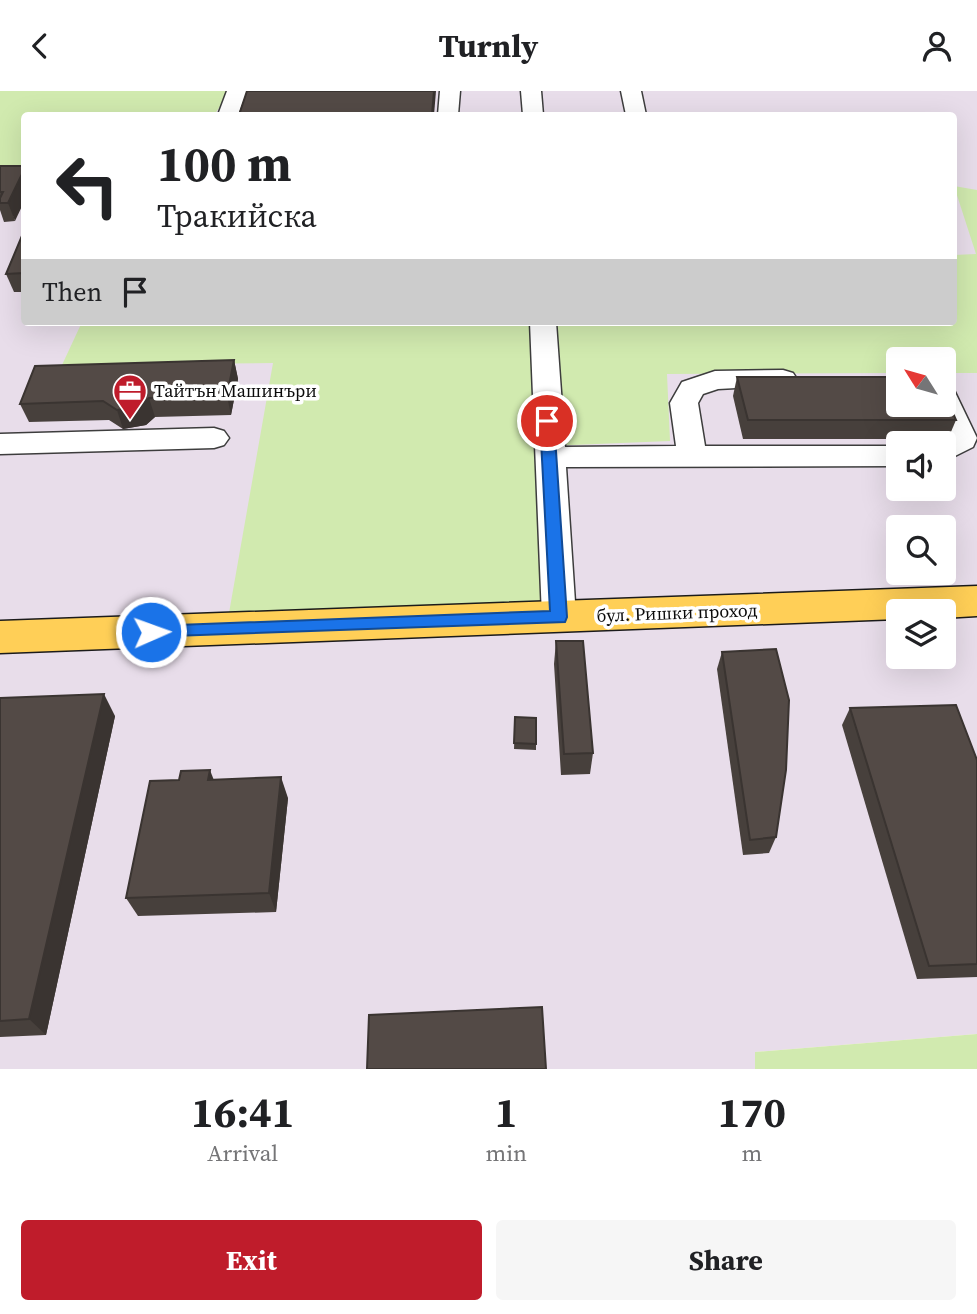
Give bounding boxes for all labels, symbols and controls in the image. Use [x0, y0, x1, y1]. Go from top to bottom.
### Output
text: Turnly [439, 24, 538, 68]
icon: back [21, 27, 59, 65]
icon: person [918, 27, 956, 65]
text: 100 m [157, 130, 292, 197]
icon: left [42, 140, 133, 231]
text: Тракийска [157, 194, 317, 238]
icon: arrive [116, 273, 154, 311]
text: Then [42, 274, 102, 310]
north arrow [886, 347, 956, 417]
map controls [886, 347, 956, 669]
office icon: Тайтън Машинъри [111, 372, 149, 421]
place label: Тайтън Машинъри [154, 378, 317, 403]
pin [517, 391, 577, 451]
icon: arrive [528, 402, 566, 440]
button: sound [886, 431, 956, 501]
button: search [886, 515, 956, 585]
position arrow [114, 595, 188, 669]
street label: бул. Ришки проход [596, 597, 758, 628]
button: layers [886, 599, 956, 669]
text: 16:41 [191, 1083, 295, 1141]
text: 1 [495, 1083, 518, 1141]
text: 170 [718, 1083, 786, 1141]
text: Arrival [207, 1137, 278, 1169]
text: min [485, 1137, 527, 1169]
text: m [742, 1137, 762, 1169]
button: Exit [21, 1220, 482, 1300]
button: Share [496, 1220, 956, 1300]

